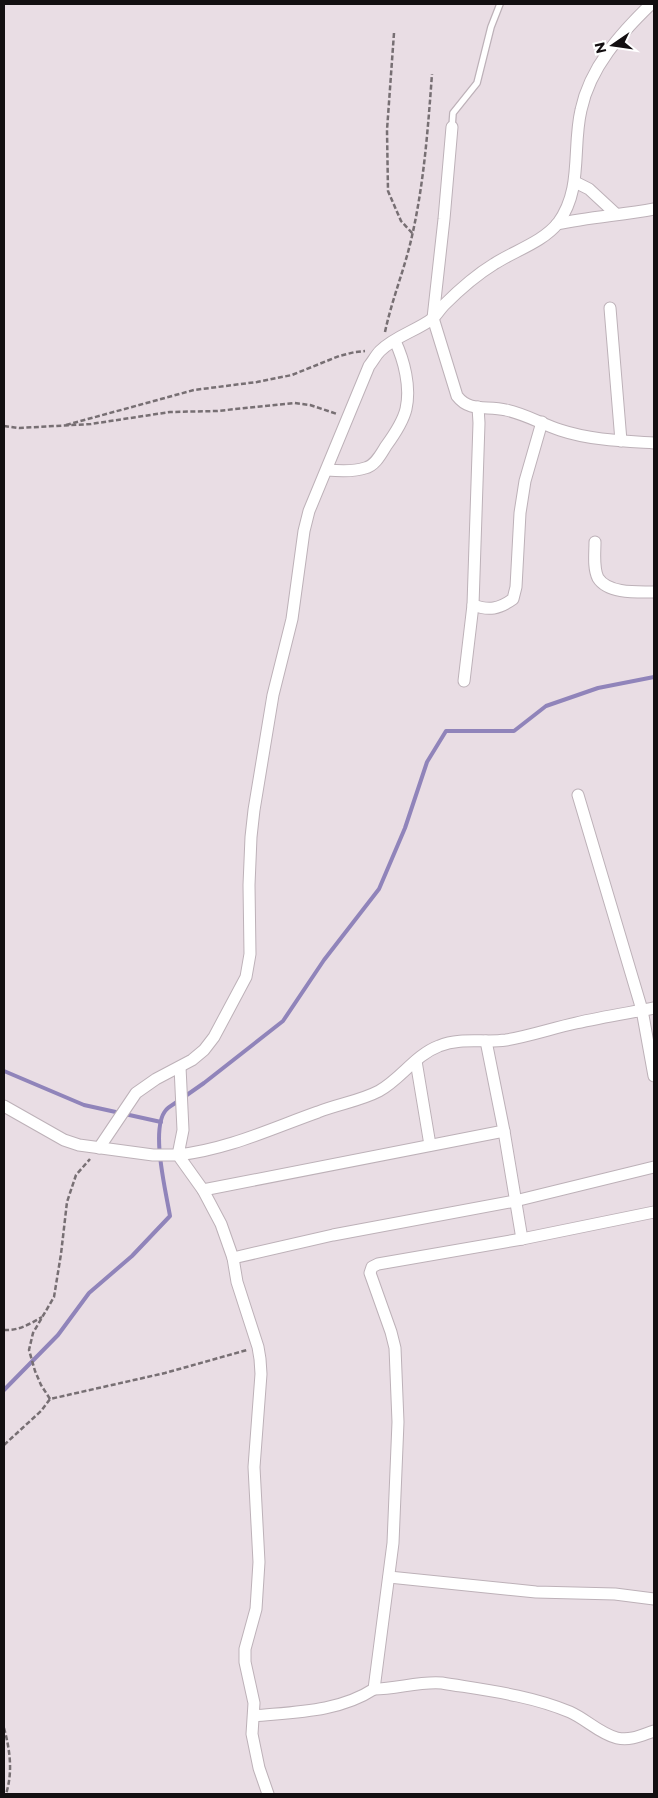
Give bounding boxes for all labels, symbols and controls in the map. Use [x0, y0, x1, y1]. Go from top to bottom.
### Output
north arrow [588, 20, 638, 70]
text: N [590, 40, 610, 55]

